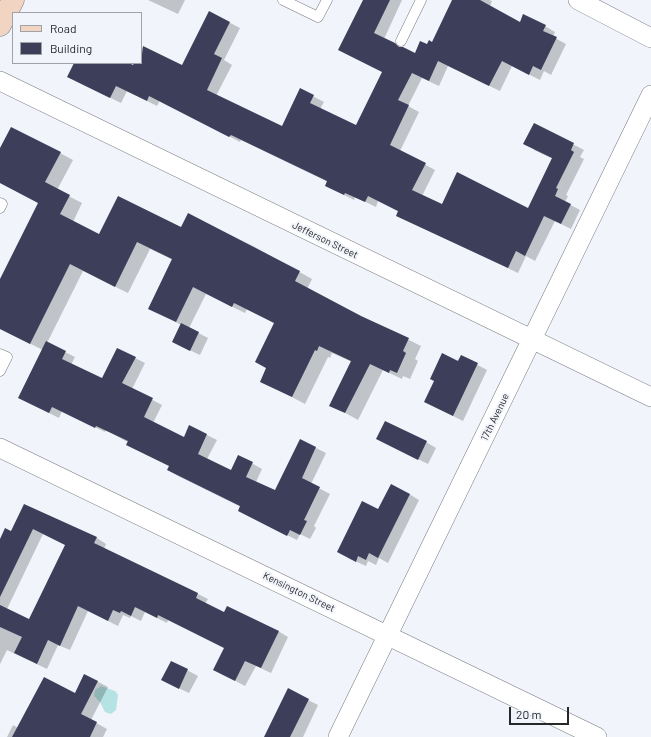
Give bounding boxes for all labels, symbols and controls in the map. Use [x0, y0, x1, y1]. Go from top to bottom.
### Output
legend [12, 12, 142, 64]
text: Road [50, 21, 77, 35]
text: Building [50, 41, 92, 55]
street label: Jefferson Street [290, 219, 360, 261]
street label: 17th Avenue [478, 391, 512, 443]
street label: Kensington Street [261, 569, 337, 615]
scale bar [511, 699, 571, 725]
text: 20 m [516, 707, 542, 721]

